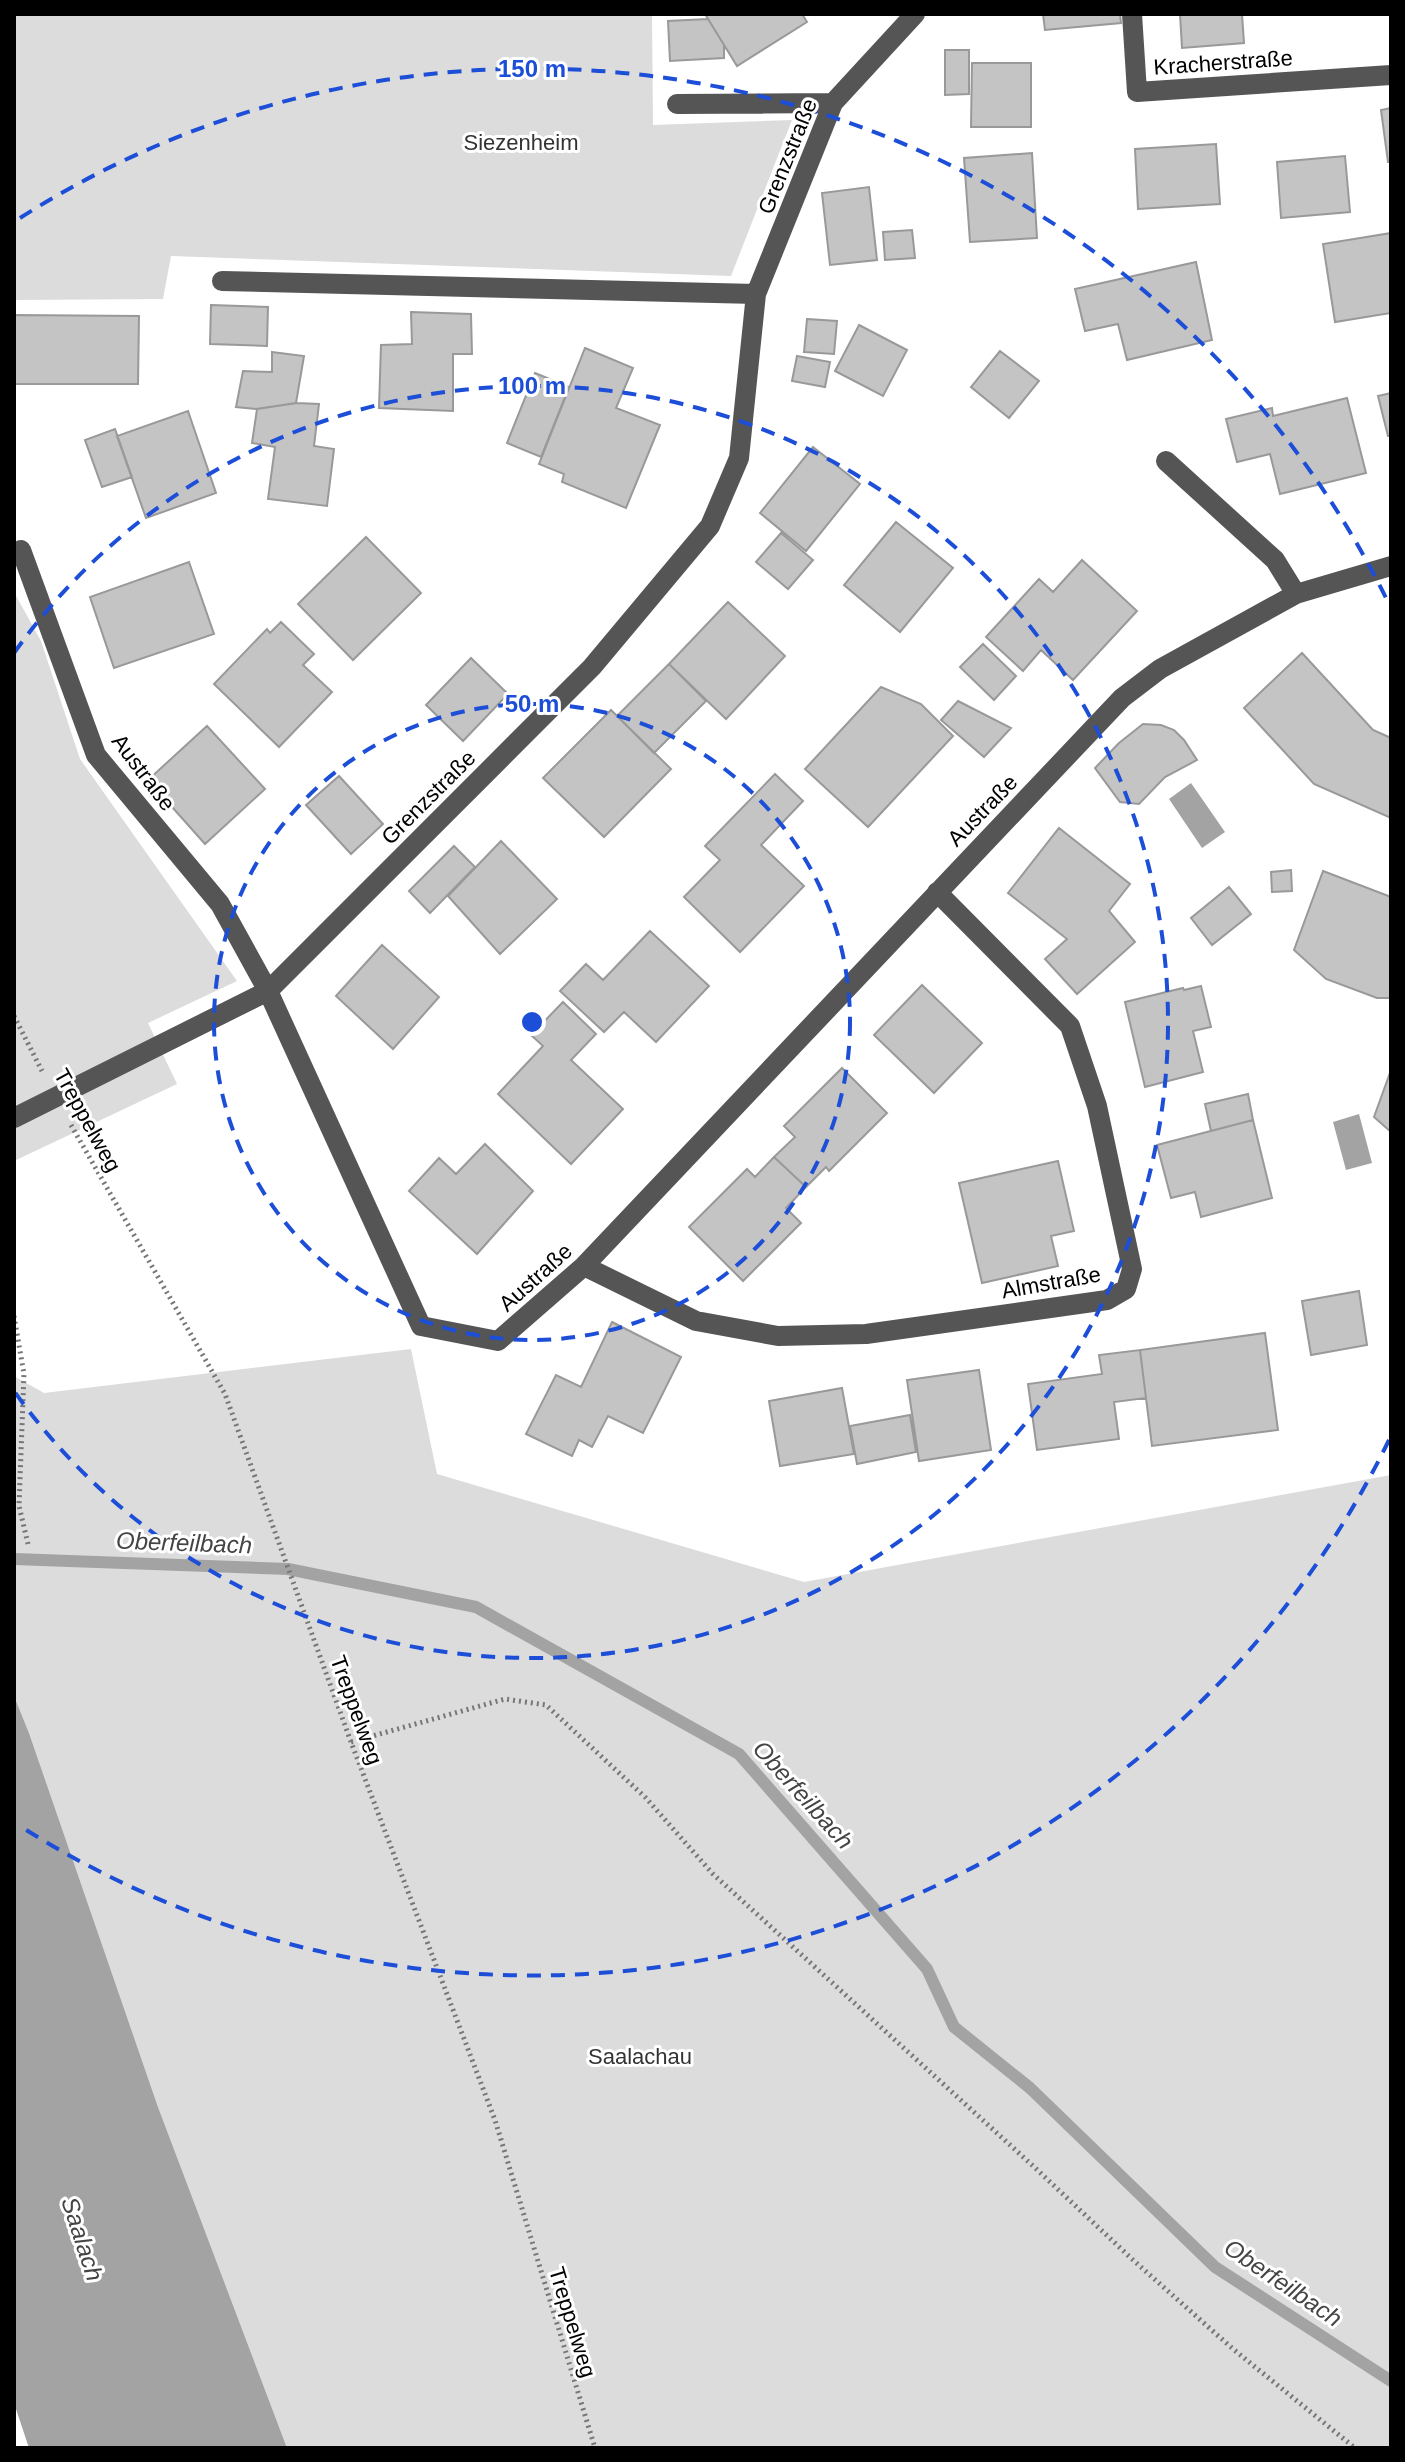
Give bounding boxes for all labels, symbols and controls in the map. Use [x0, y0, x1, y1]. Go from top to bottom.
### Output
street label: Kracherstraße [1153, 45, 1293, 80]
text: 150 m [498, 55, 566, 82]
street label: Grenzstraße [753, 95, 822, 218]
park label: Siezenheim [464, 130, 578, 155]
text: 100 m [498, 372, 566, 399]
text: 50 m [505, 690, 559, 717]
street label: Austraße [107, 729, 180, 815]
street label: Grenzstraße [376, 745, 480, 849]
street label: Austraße [942, 770, 1022, 851]
centre of rings [518, 1008, 546, 1036]
street label: Treppelweg [49, 1064, 126, 1176]
street label: Austraße [494, 1238, 577, 1317]
street label: Almstraße [1000, 1261, 1103, 1304]
water label: Oberfeilbach [116, 1527, 252, 1558]
street label: Treppelweg [325, 1652, 388, 1768]
water label: Oberfeilbach [748, 1735, 859, 1854]
park label: Saalachau [588, 2044, 692, 2069]
water label: Saalach [56, 2193, 109, 2284]
water label: Oberfeilbach [1219, 2233, 1347, 2332]
street label: Treppelweg [544, 2264, 601, 2380]

